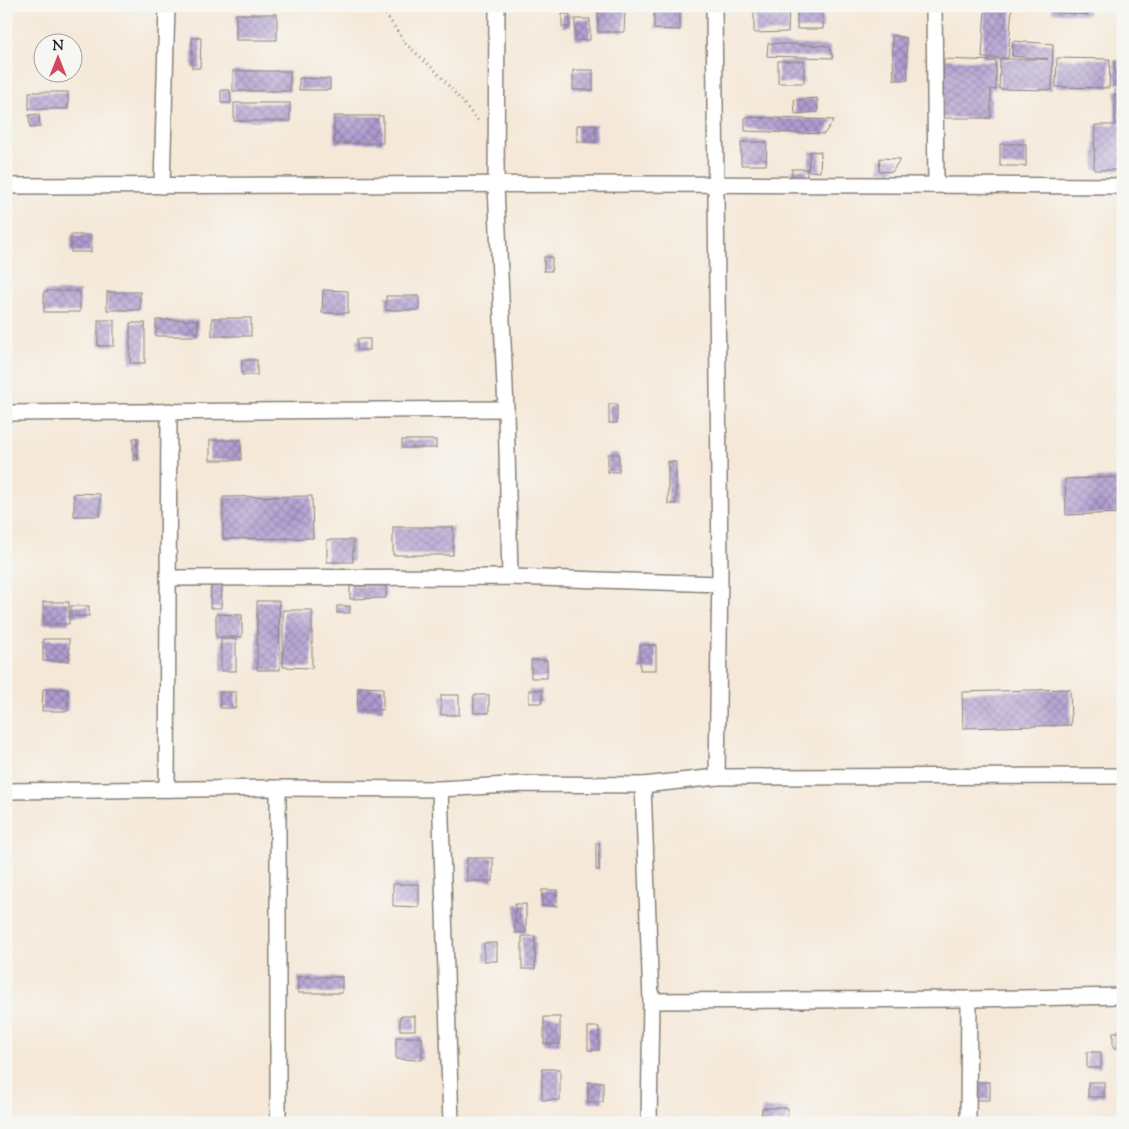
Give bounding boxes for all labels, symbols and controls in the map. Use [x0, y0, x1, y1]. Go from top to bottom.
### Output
north arrow [32, 32, 82, 82]
text: N [52, 37, 64, 57]

